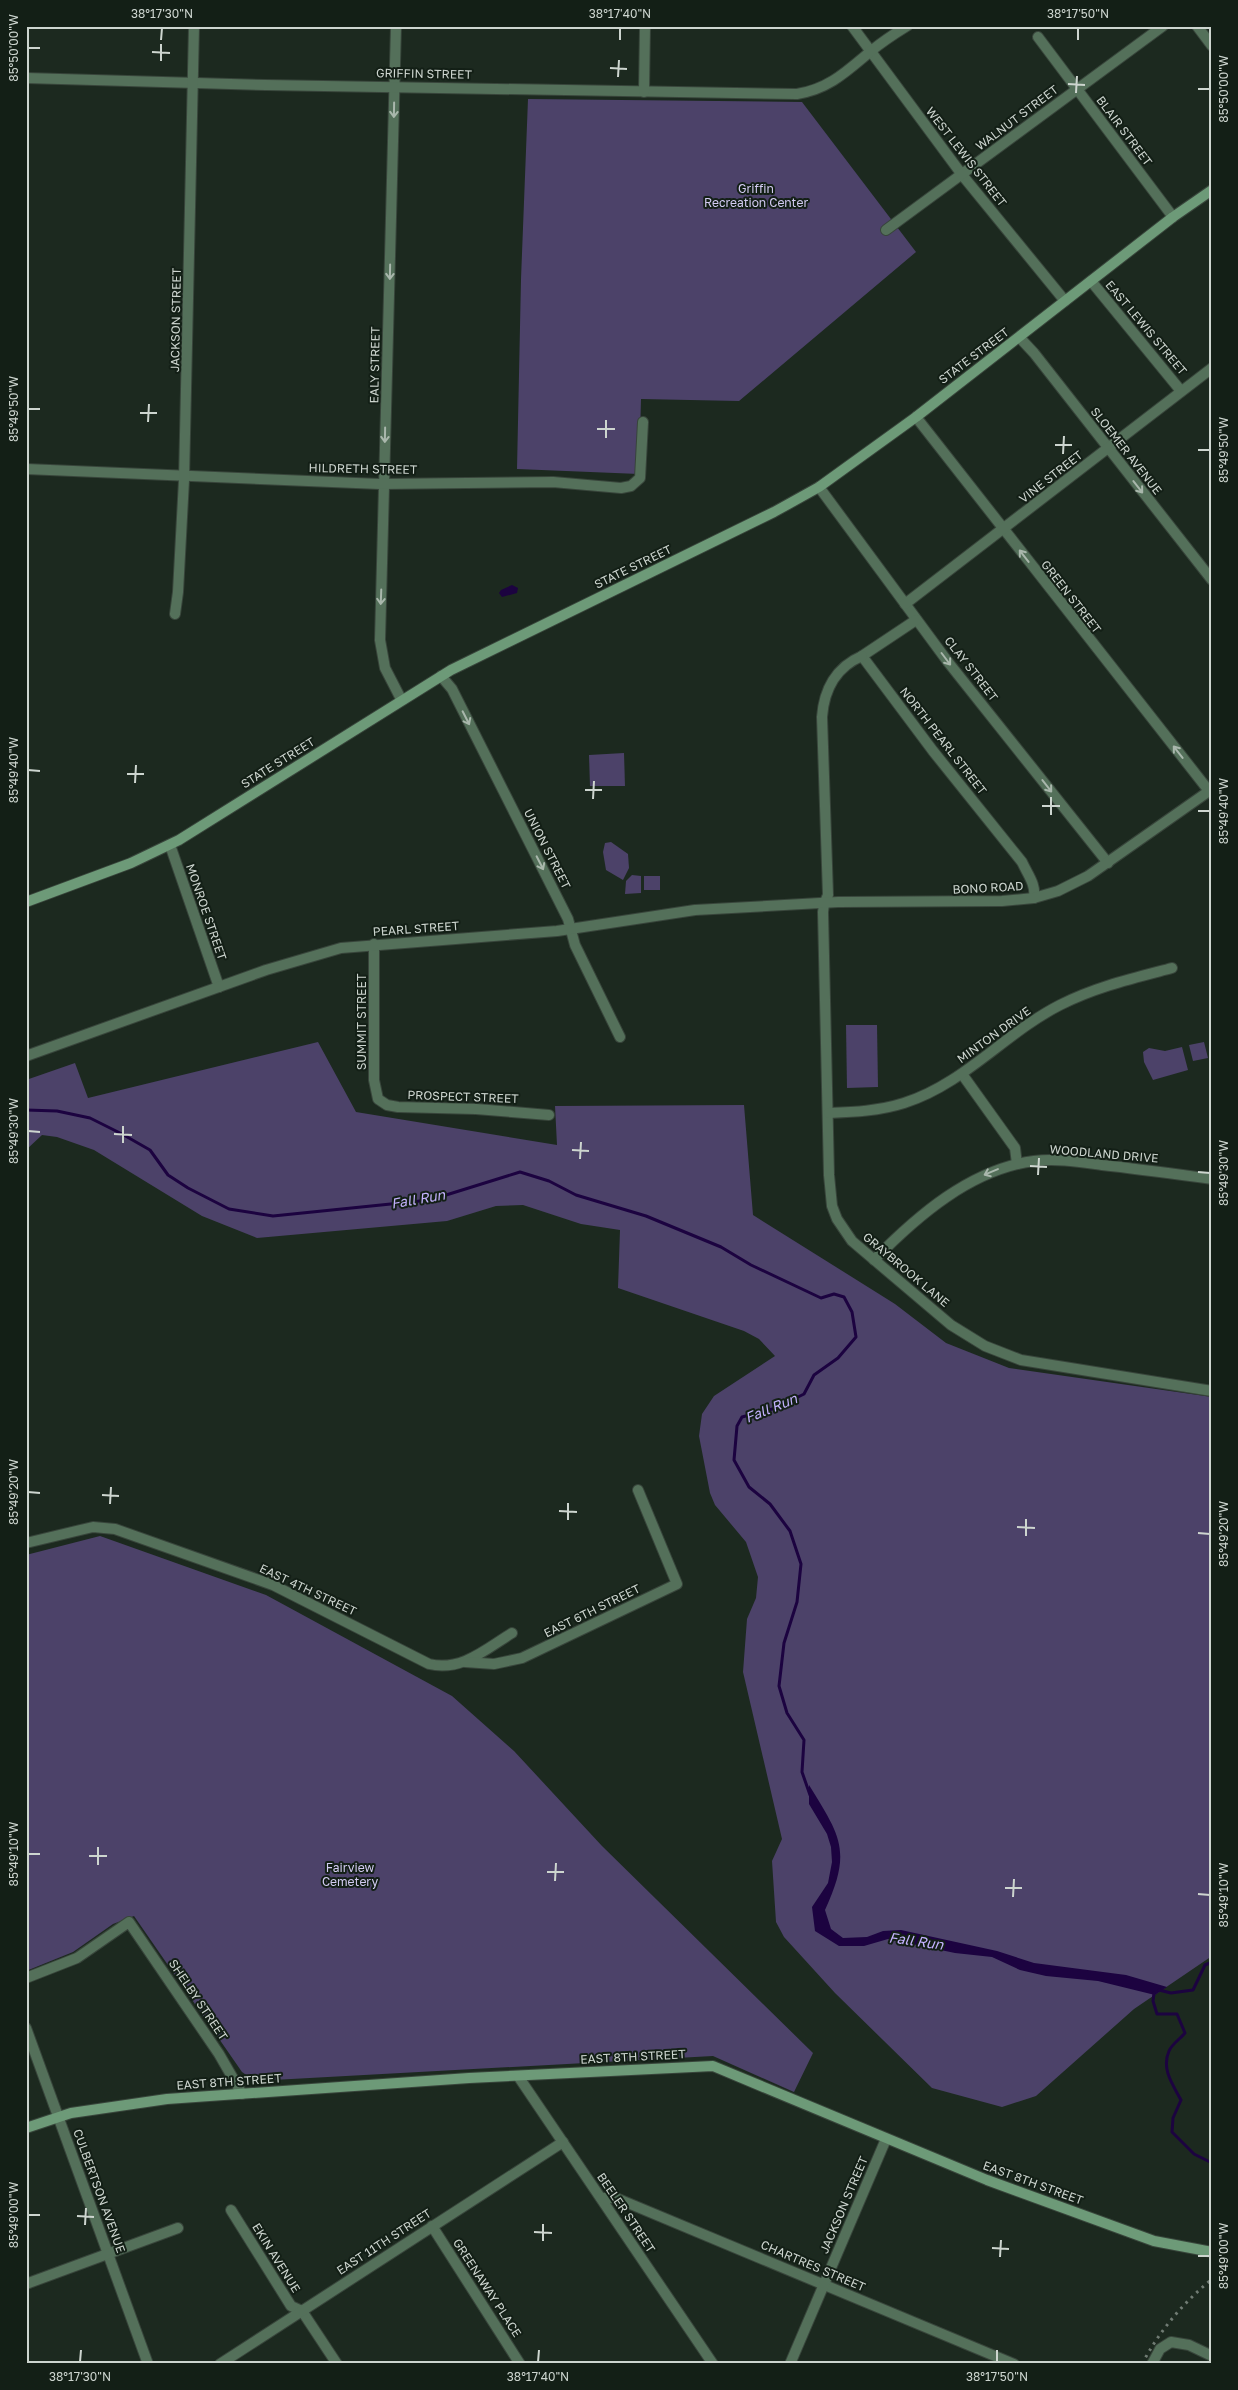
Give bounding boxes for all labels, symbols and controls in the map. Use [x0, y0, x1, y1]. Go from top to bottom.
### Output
text: 38°17'30"N [131, 6, 193, 21]
text: 38°17'40"N [589, 6, 651, 21]
text: 38°17'50"N [1047, 6, 1109, 21]
text: 85°50'00"W [6, 14, 21, 82]
text: 85°50'00"W [1216, 55, 1231, 123]
street label: GRIFFIN STREET [376, 65, 473, 82]
street label: WALNUT STREET [973, 81, 1061, 153]
street label: BLAIR STREET [1093, 93, 1156, 169]
one-way arrow [389, 102, 398, 118]
street label: WEST LEWIS STREET [923, 104, 1010, 210]
park label: Griffin Recreation Center [704, 181, 808, 210]
one-way arrow [385, 264, 394, 280]
street label: JACKSON STREET [167, 267, 184, 372]
street label: EAST LEWIS STREET [1102, 277, 1191, 378]
street label: STATE STREET [936, 324, 1012, 387]
street label: EALY STREET [366, 326, 383, 404]
text: 85°49'50"W [6, 376, 21, 442]
street label: SLOEMER AVENUE [1088, 404, 1165, 497]
text: 85°49'50"W [1216, 417, 1231, 483]
one-way arrow [381, 427, 390, 443]
street label: VINE STREET [1016, 447, 1086, 506]
street label: HILDRETH STREET [309, 460, 418, 477]
one-way arrow [1133, 480, 1144, 493]
street label: STATE STREET [592, 541, 674, 592]
one-way arrow [1019, 549, 1029, 563]
street label: GREEN STREET [1038, 557, 1105, 637]
one-way arrow [376, 589, 386, 605]
street label: CLAY STREET [941, 633, 1002, 705]
one-way arrow [940, 652, 951, 665]
street label: NORTH PEARL STREET [897, 684, 990, 798]
one-way arrow [462, 710, 472, 725]
street label: STATE STREET [238, 734, 318, 791]
text: 85°49'40"W [6, 736, 21, 803]
one-way arrow [1173, 746, 1184, 759]
text: 85°49'40"W [1216, 777, 1231, 844]
one-way arrow [1041, 779, 1052, 792]
street label: UNION STREET [521, 806, 574, 892]
one-way arrow [536, 855, 545, 870]
street label: MONROE STREET [183, 862, 230, 963]
street label: BONO ROAD [952, 878, 1024, 897]
street label: PEARL STREET [372, 918, 460, 939]
street label: SUMMIT STREET [354, 973, 369, 1070]
street label: MINTON DRIVE [954, 1003, 1033, 1066]
street label: PROSPECT STREET [407, 1087, 520, 1106]
text: 85°49'30"W [6, 1098, 21, 1164]
text: 85°49'30"W [1216, 1140, 1231, 1206]
street label: WOODLAND DRIVE [1049, 1141, 1159, 1166]
one-way arrow [984, 1168, 999, 1178]
water label: Fall Run [389, 1185, 448, 1212]
street label: GRAYBROOK LANE [860, 1229, 953, 1310]
water label: Fall Run [742, 1389, 801, 1426]
text: 85°49'20"W [6, 1459, 21, 1525]
text: 85°49'20"W [1216, 1501, 1231, 1567]
street label: EAST 4TH STREET [257, 1560, 360, 1619]
street label: EAST 6TH STREET [541, 1580, 643, 1640]
text: 85°49'10"W [6, 1821, 21, 1886]
park label: Fairview Cemetery [322, 1860, 378, 1889]
text: 85°49'10"W [1216, 1862, 1231, 1927]
water label: Fall Run [888, 1928, 946, 1953]
street label: SHELBY STREET [166, 1956, 231, 2044]
street label: EAST 8TH STREET [580, 2046, 687, 2067]
street label: EAST 8TH STREET [176, 2070, 283, 2093]
street label: CULBERTSON AVENUE [70, 2127, 129, 2255]
street label: JACKSON STREET [816, 2153, 871, 2256]
street label: EAST 8TH STREET [981, 2157, 1086, 2208]
street label: BEELER STREET [594, 2170, 659, 2256]
text: 85°49'00"W [6, 2181, 21, 2248]
street label: EAST 11TH STREET [334, 2205, 434, 2278]
street label: EKIN AVENUE [249, 2220, 304, 2295]
text: 85°49'00"W [1216, 2222, 1231, 2289]
street label: GREENAWAY PLACE [450, 2236, 525, 2340]
street label: CHARTRES STREET [759, 2237, 868, 2295]
text: 38°17'30"N [49, 2369, 111, 2384]
text: 38°17'40"N [507, 2369, 569, 2384]
text: 38°17'50"N [966, 2369, 1028, 2384]

